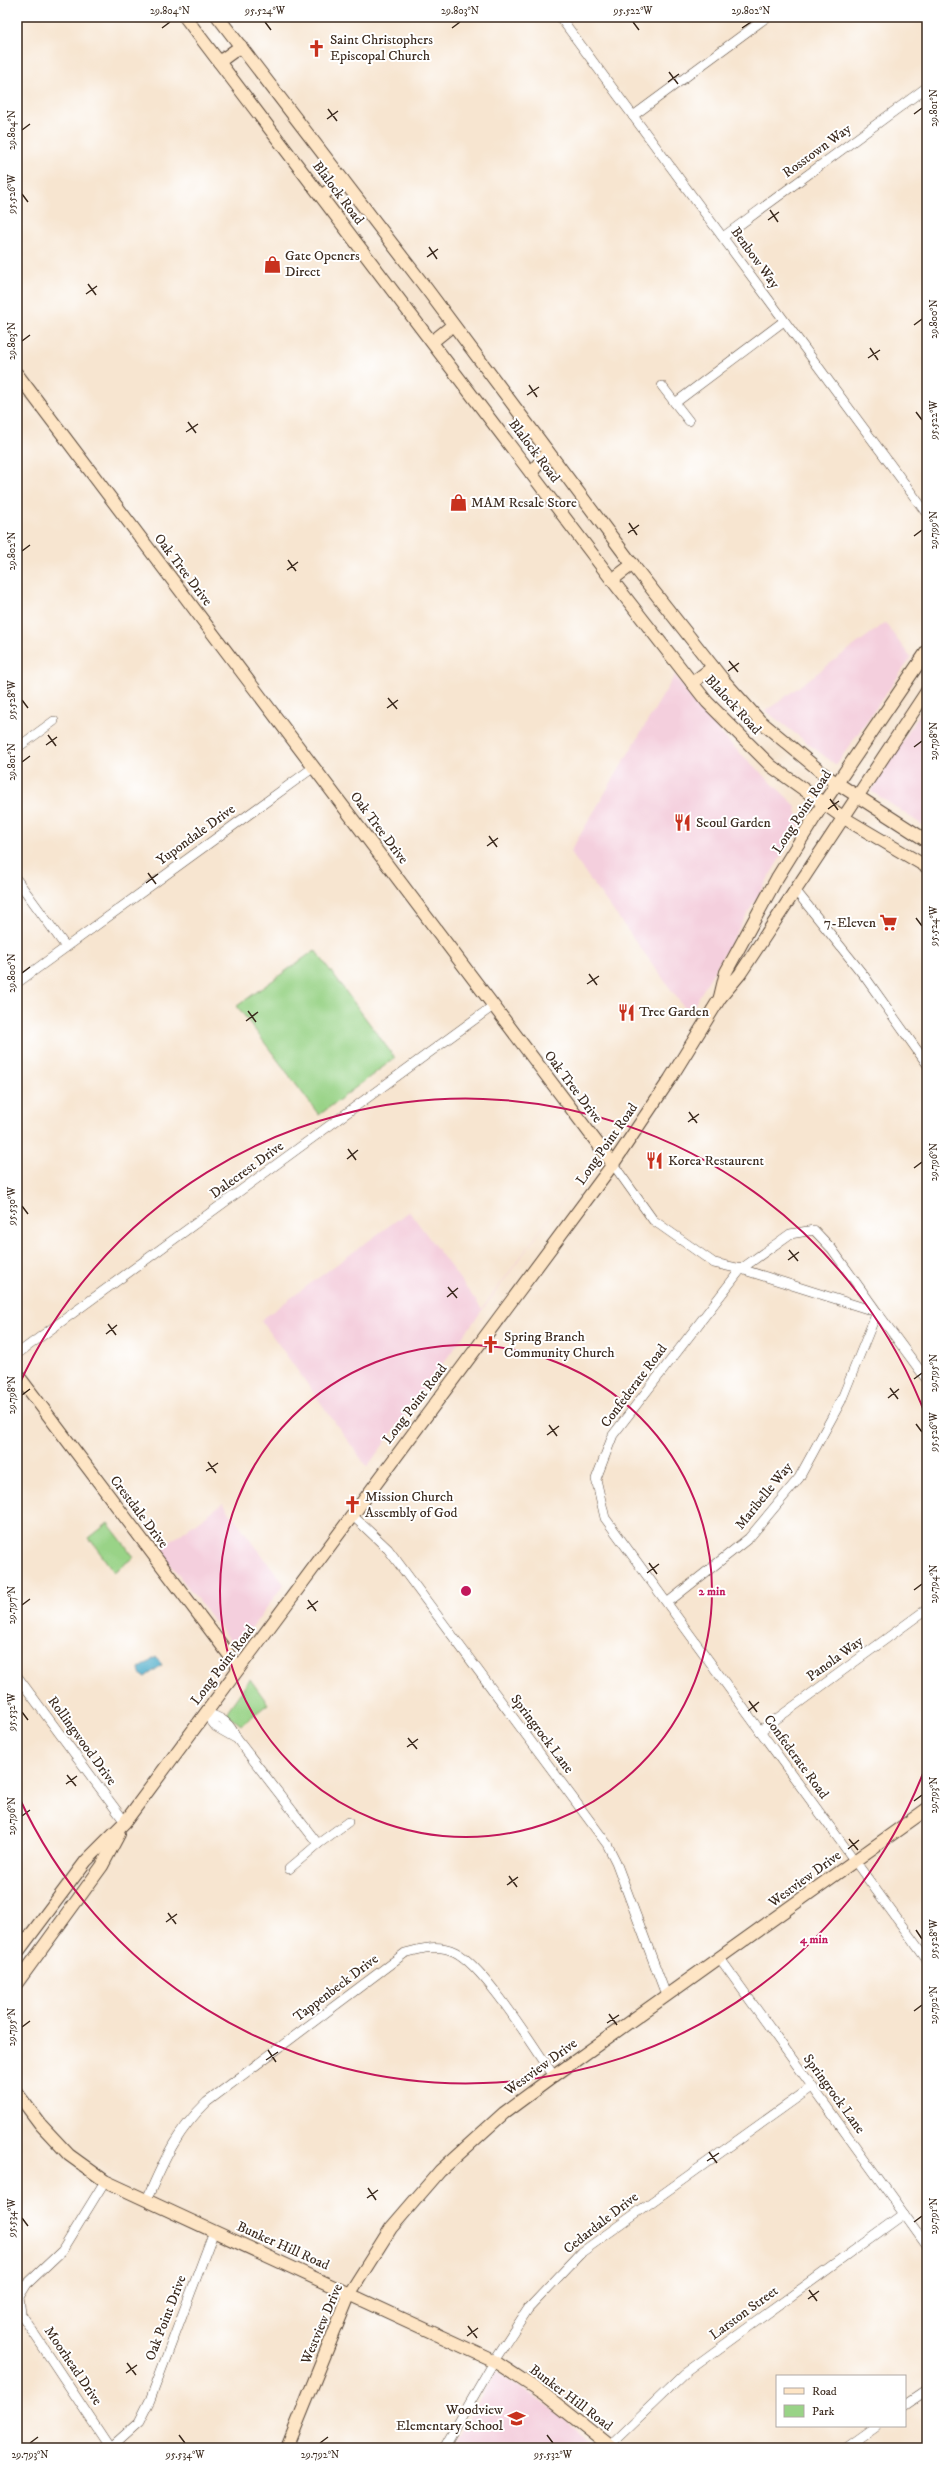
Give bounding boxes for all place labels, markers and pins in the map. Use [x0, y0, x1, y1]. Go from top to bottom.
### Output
place label: Saint Christophers Episcopal Church [330, 31, 433, 65]
church icon: Saint Christophers Episcopal Church [307, 38, 327, 58]
place label: Gate Openers Direct [285, 247, 360, 281]
shop icon: Gate Openers Direct [262, 254, 282, 274]
shop icon: MAM Resale Store [448, 493, 468, 513]
place label: MAM Resale Store [471, 494, 577, 512]
restaurant icon: Seoul Garden [673, 813, 693, 833]
place label: Seoul Garden [696, 814, 772, 832]
supermarket icon: 7-Eleven [879, 913, 899, 933]
place label: 7-Eleven [824, 914, 877, 932]
restaurant icon: Tree Garden [616, 1002, 636, 1022]
place label: Tree Garden [639, 1003, 710, 1021]
restaurant icon: Korea Restaurent [645, 1151, 665, 1171]
place label: Korea Restaurent [668, 1152, 765, 1170]
place label: Spring Branch Community Church [504, 1328, 615, 1362]
church icon: Spring Branch Community Church [481, 1335, 501, 1355]
place label: Mission Church Assembly of God [365, 1488, 458, 1522]
church icon: Mission Church Assembly of God [342, 1495, 362, 1515]
centre of rings [459, 1584, 473, 1598]
place label: Woodview Elementary School [396, 2401, 504, 2435]
school or university icon: Woodview Elementary School [506, 2408, 526, 2428]

